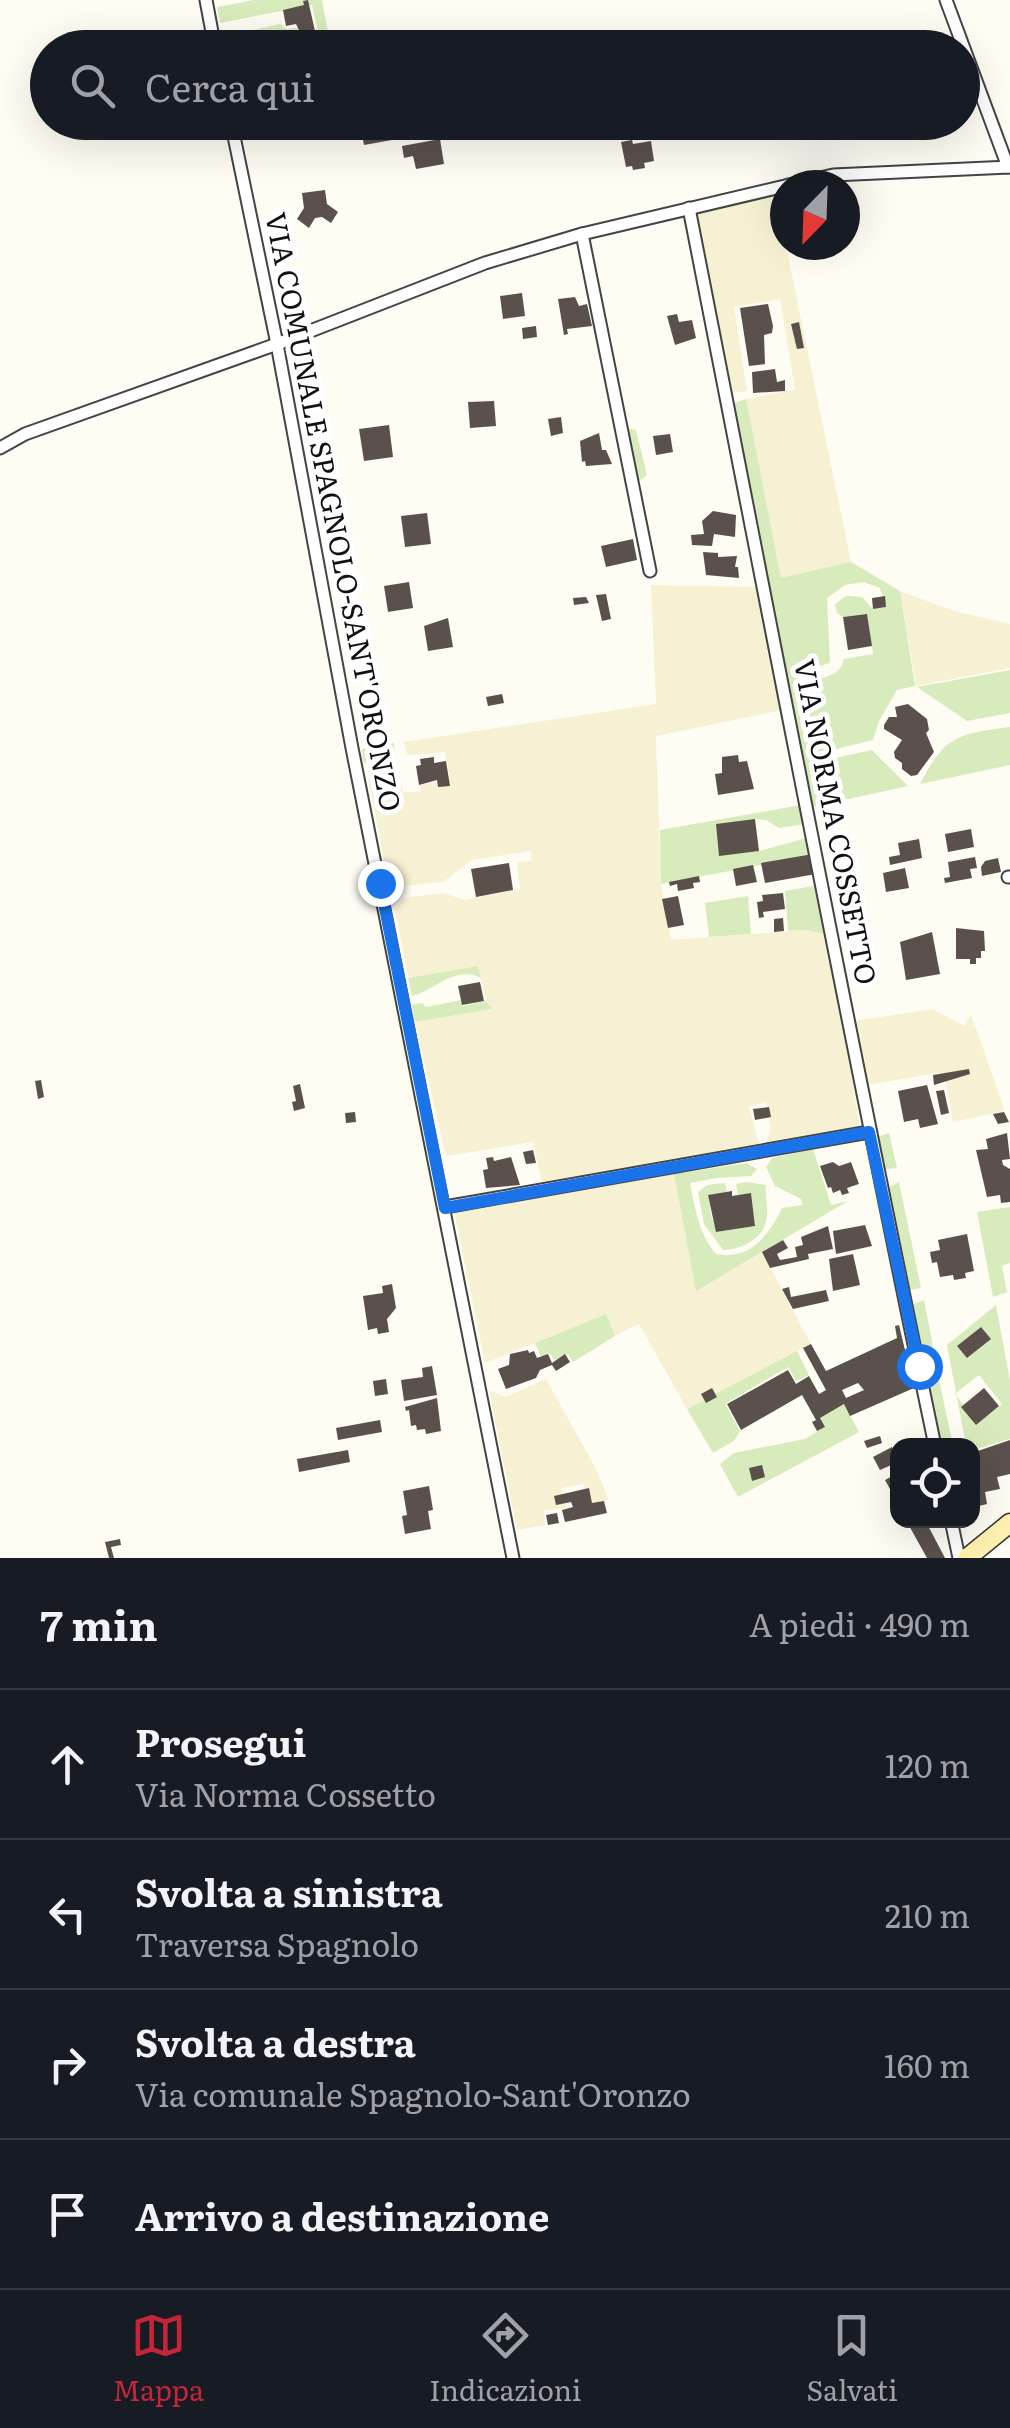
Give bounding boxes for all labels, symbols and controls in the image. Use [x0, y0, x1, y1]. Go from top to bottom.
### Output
search box [30, 30, 980, 140]
text: Cerca qui [145, 57, 315, 114]
icon: search [65, 58, 120, 113]
north arrow [770, 170, 860, 260]
street label: VIA COMUNALE SPAGNOLO-SANT'ORONZO [256, 209, 414, 815]
street label: VIA NORMA COSSETTO [785, 655, 889, 988]
route end [358, 861, 404, 907]
route start [897, 1344, 943, 1390]
map controls [890, 1438, 980, 1528]
button: locate [890, 1438, 980, 1528]
text: 7 min [40, 1592, 158, 1654]
text: A piedi · 490 m [749, 1599, 970, 1647]
text: Prosegui [135, 1712, 306, 1769]
icon: ahead [40, 1737, 95, 1792]
text: 120 m [885, 1740, 970, 1788]
text: Via Norma Cossetto [135, 1769, 436, 1817]
text: Svolta a sinistra [135, 1862, 443, 1919]
icon: left [40, 1887, 95, 1942]
text: 210 m [885, 1890, 970, 1938]
text: Traversa Spagnolo [135, 1919, 419, 1967]
text: Svolta a destra [135, 2012, 416, 2069]
icon: right [40, 2037, 95, 2092]
text: 160 m [884, 2040, 970, 2088]
text: Via comunale Spagnolo-Sant'Oronzo [135, 2069, 691, 2117]
text: Arrivo a destinazione [135, 2186, 549, 2243]
icon: arrive [40, 2187, 95, 2242]
tab: Mappa [112, 2308, 204, 2410]
tab: Indicazioni [429, 2308, 581, 2410]
tab: Salvati [806, 2308, 897, 2410]

